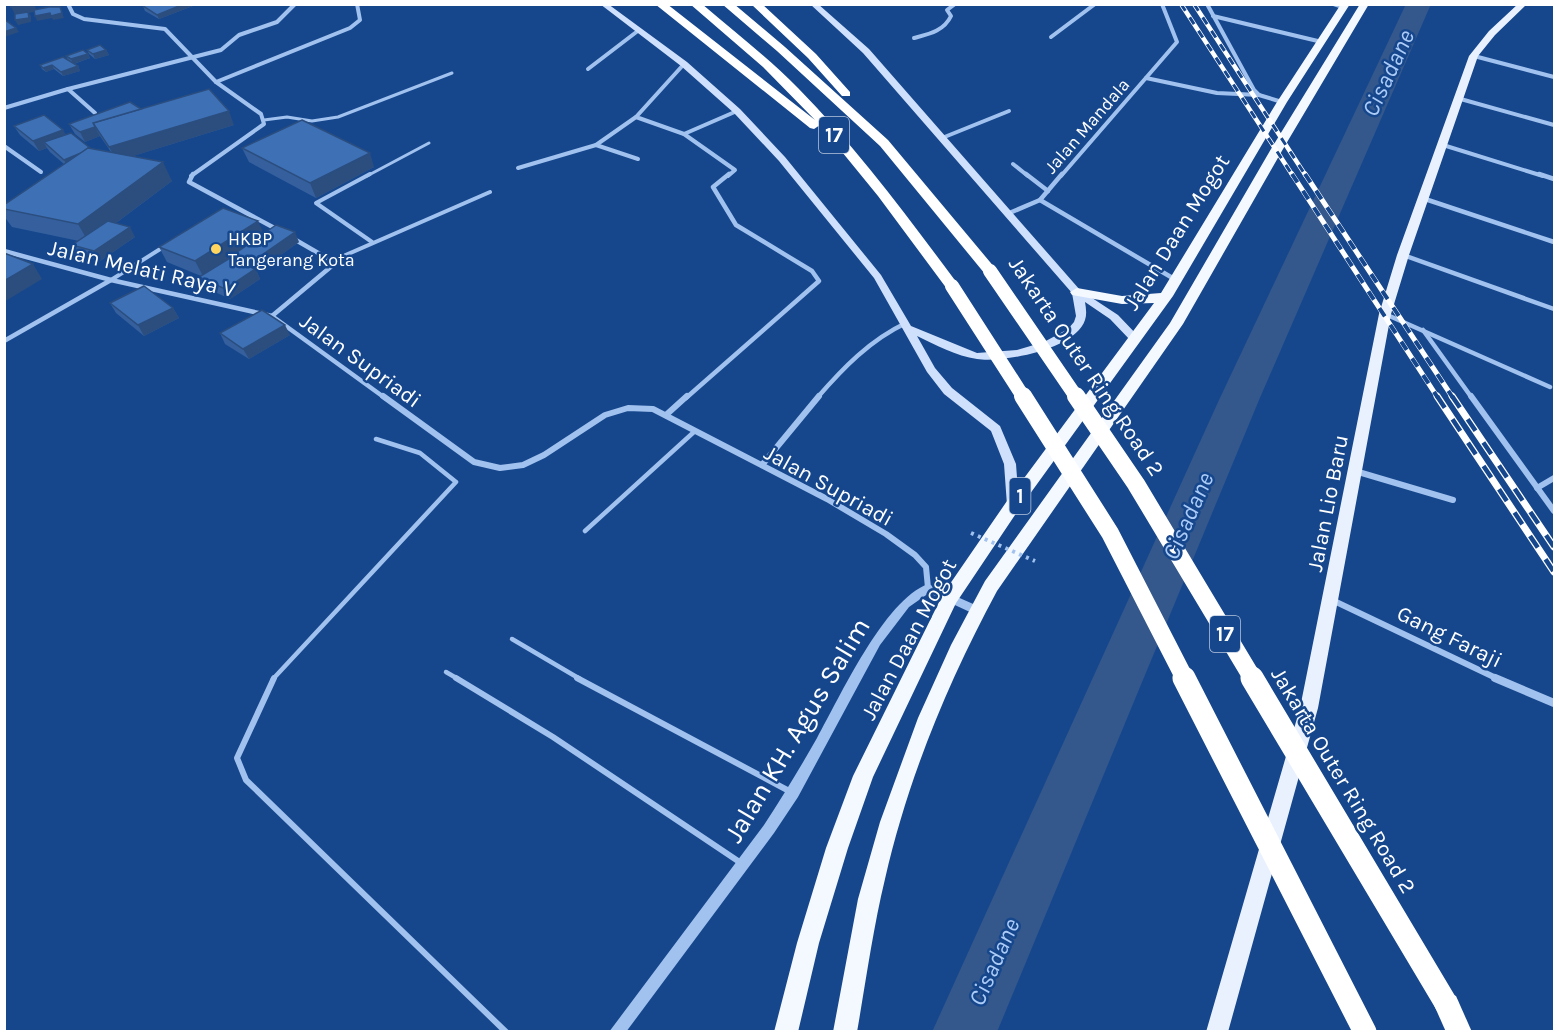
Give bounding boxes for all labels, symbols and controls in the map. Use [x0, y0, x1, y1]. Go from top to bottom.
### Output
water label: Cisadane [1356, 25, 1420, 121]
street label: Jalan Mandala [1040, 74, 1134, 178]
road number: 17 [819, 117, 849, 153]
street label: Jalan Daan Mogot [1119, 150, 1235, 315]
place label: HKBP Tangerang Kota [228, 228, 355, 271]
street label: Jalan Melati Raya V [46, 235, 238, 303]
marker: HKBP Tangerang Kota [209, 242, 223, 256]
street label: Jakarta Outer Ring Road 2 [1003, 252, 1169, 481]
street label: Jalan Supriadi [295, 308, 426, 413]
street label: Jalan Lio Baru [1302, 433, 1354, 574]
street label: Jalan Supriadi [759, 440, 898, 532]
water label: Cisadane [1156, 468, 1220, 564]
road number: 1 [1010, 478, 1030, 514]
street label: Jalan Daan Mogot [856, 555, 962, 724]
street label: Gang Faraji [1393, 600, 1506, 674]
street label: Jalan KH. Agus Salim [717, 612, 877, 848]
road number: 17 [1210, 616, 1240, 652]
street label: Jakarta Outer Ring Road 2 [1265, 663, 1421, 898]
water label: Cisadane [962, 914, 1026, 1010]

